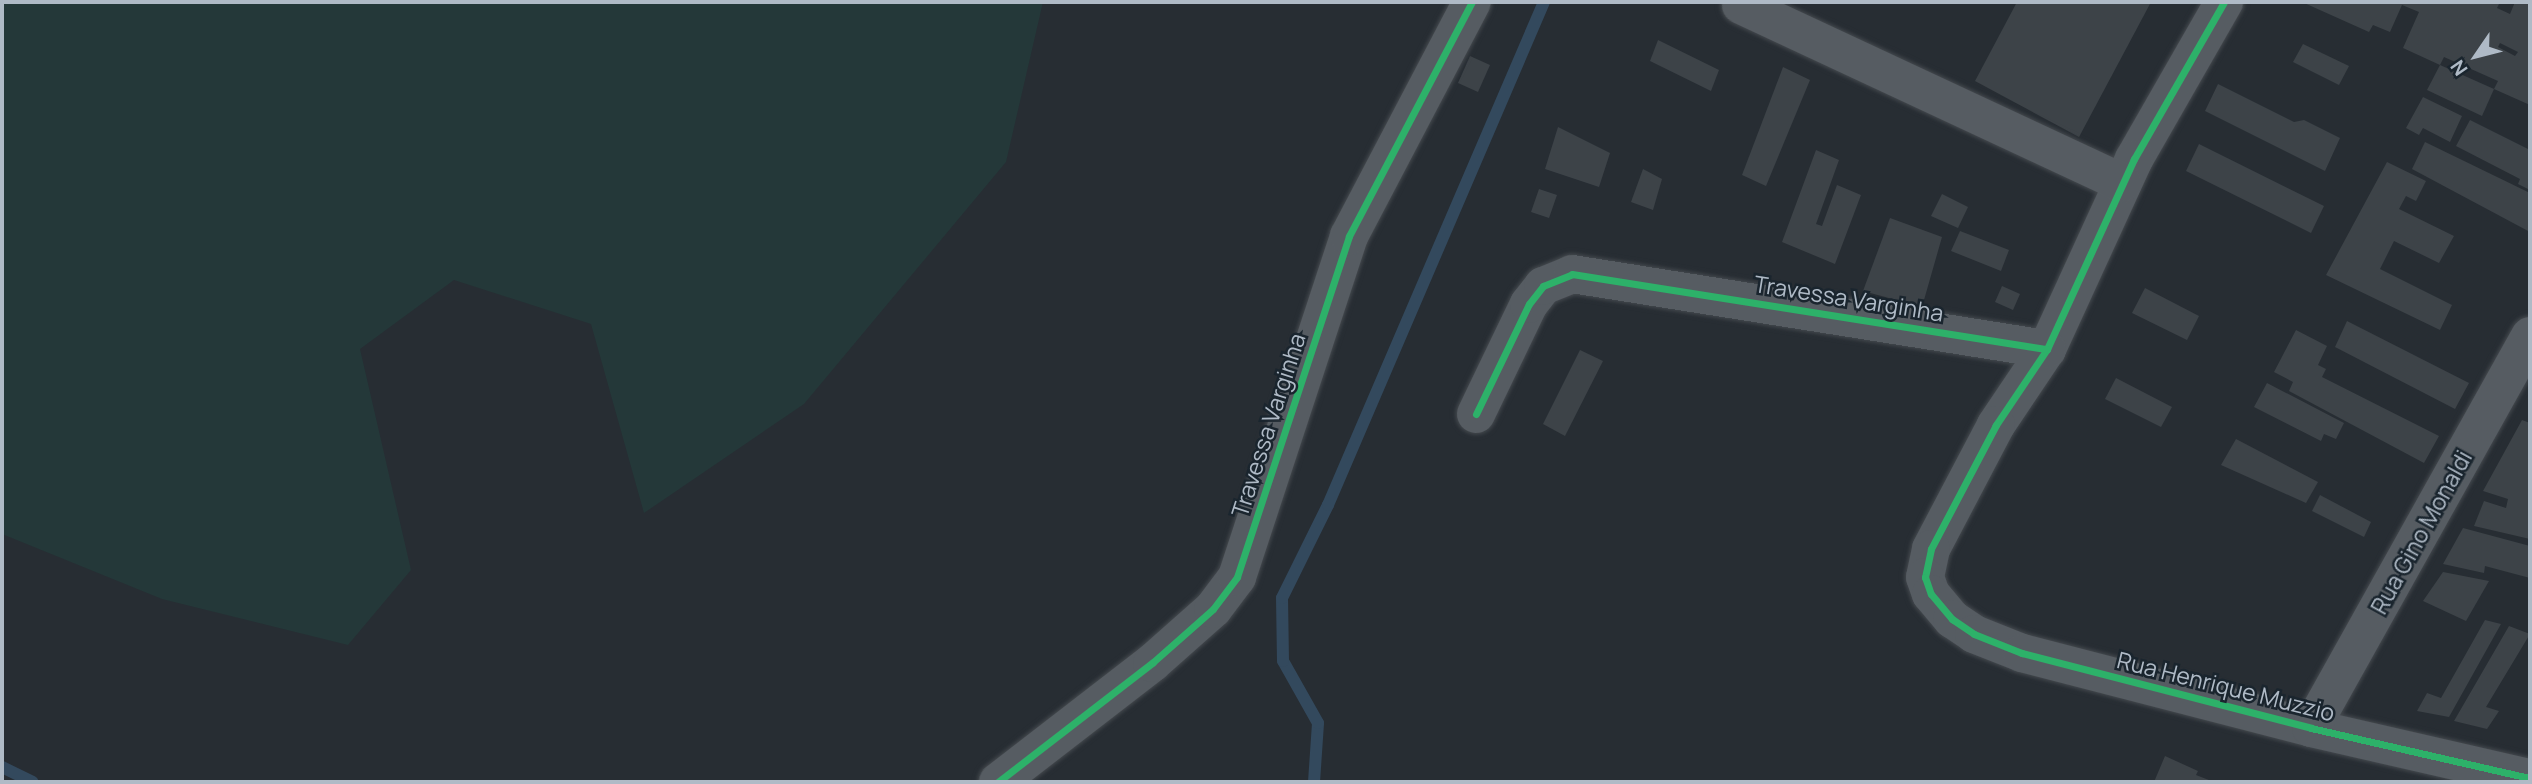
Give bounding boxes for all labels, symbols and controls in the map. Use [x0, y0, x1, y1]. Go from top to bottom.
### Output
north arrow [2441, 21, 2511, 91]
text: N [2444, 55, 2473, 81]
street label: Travessa Varginha [1752, 269, 1946, 327]
street label: Travessa Varginha [1225, 330, 1311, 520]
street label: Rua Gino Monaldi [2365, 445, 2477, 619]
street label: Rua Henrique Muzzio [2114, 646, 2338, 726]

